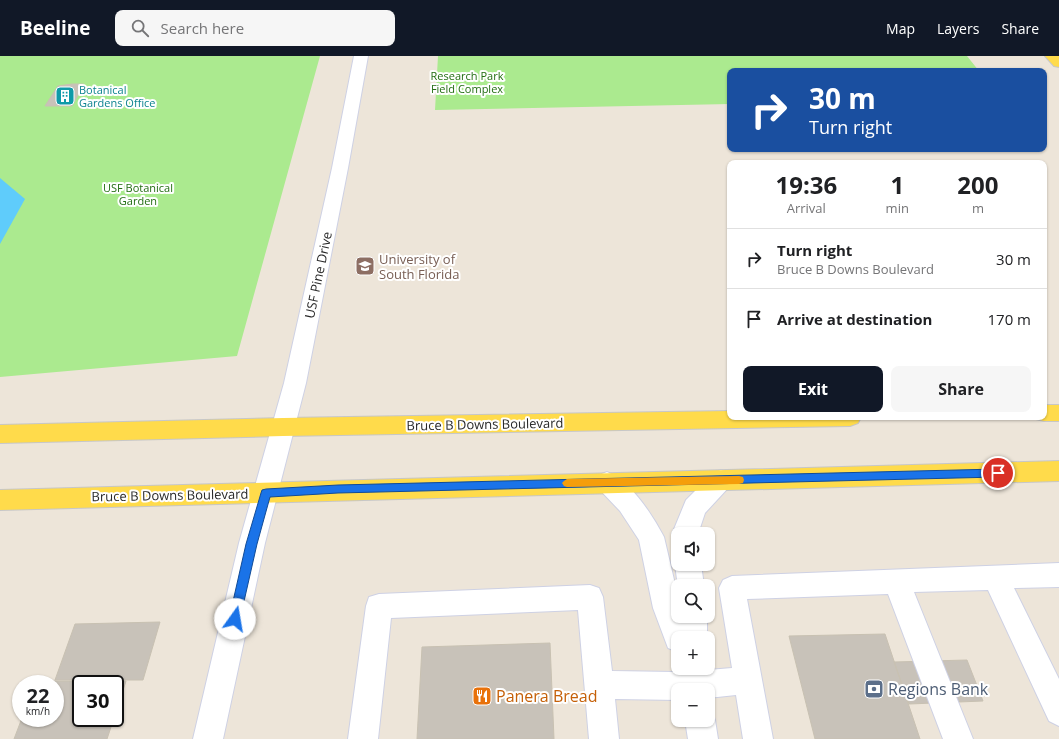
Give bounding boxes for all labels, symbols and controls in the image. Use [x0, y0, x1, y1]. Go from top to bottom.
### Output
search box [115, 10, 395, 46]
text: Beeline [20, 15, 91, 41]
icon: search [129, 17, 151, 39]
text: Search here [161, 18, 244, 38]
text: Map [886, 19, 915, 38]
text: Layers [937, 19, 979, 38]
text: Share [1001, 19, 1039, 38]
park label: Research Park Field Complex [431, 68, 504, 96]
text: 30 m [809, 79, 876, 117]
place label: Botanical Gardens Office [79, 82, 156, 110]
icon: right [743, 84, 795, 136]
building icon: Botanical Gardens Office [54, 85, 76, 107]
text: Turn right [809, 115, 892, 139]
text: 19:36 [775, 168, 837, 201]
text: 1 [890, 168, 904, 201]
text: 200 [957, 168, 999, 201]
park label: USF Botanical Garden [103, 180, 173, 208]
text: Arrival [787, 199, 826, 217]
text: min [886, 199, 909, 217]
text: m [972, 199, 984, 217]
street label: USF Pine Drive [300, 230, 336, 320]
text: Turn right [777, 240, 852, 260]
icon: right [743, 248, 765, 270]
text: 30 m [996, 249, 1031, 269]
place label: University of South Florida [379, 250, 460, 283]
school or university icon: University of South Florida [354, 255, 376, 277]
text: Bruce B Downs Boulevard [777, 260, 934, 278]
icon: arrive [743, 308, 765, 330]
text: Arrive at destination [777, 309, 932, 329]
text: 170 m [987, 309, 1031, 329]
button: Exit [743, 366, 883, 412]
button: Share [891, 366, 1031, 412]
street label: Bruce B Downs Boulevard [406, 414, 564, 434]
pin [981, 456, 1015, 490]
icon: arrive [987, 462, 1009, 484]
street label: Bruce B Downs Boulevard [91, 485, 249, 505]
map controls [671, 527, 715, 727]
button: sound [671, 527, 715, 571]
button: search [671, 579, 715, 623]
position arrow [214, 598, 256, 640]
button: + [671, 631, 715, 675]
speed limit sign: 30 [72, 675, 124, 727]
bank icon: Regions Bank [863, 678, 885, 700]
place label: Regions Bank [888, 678, 989, 700]
text: 22 [27, 682, 49, 709]
button: − [671, 683, 715, 727]
restaurant icon: Panera Bread [471, 685, 493, 707]
place label: Panera Bread [496, 685, 597, 707]
text: km/h [26, 704, 50, 718]

